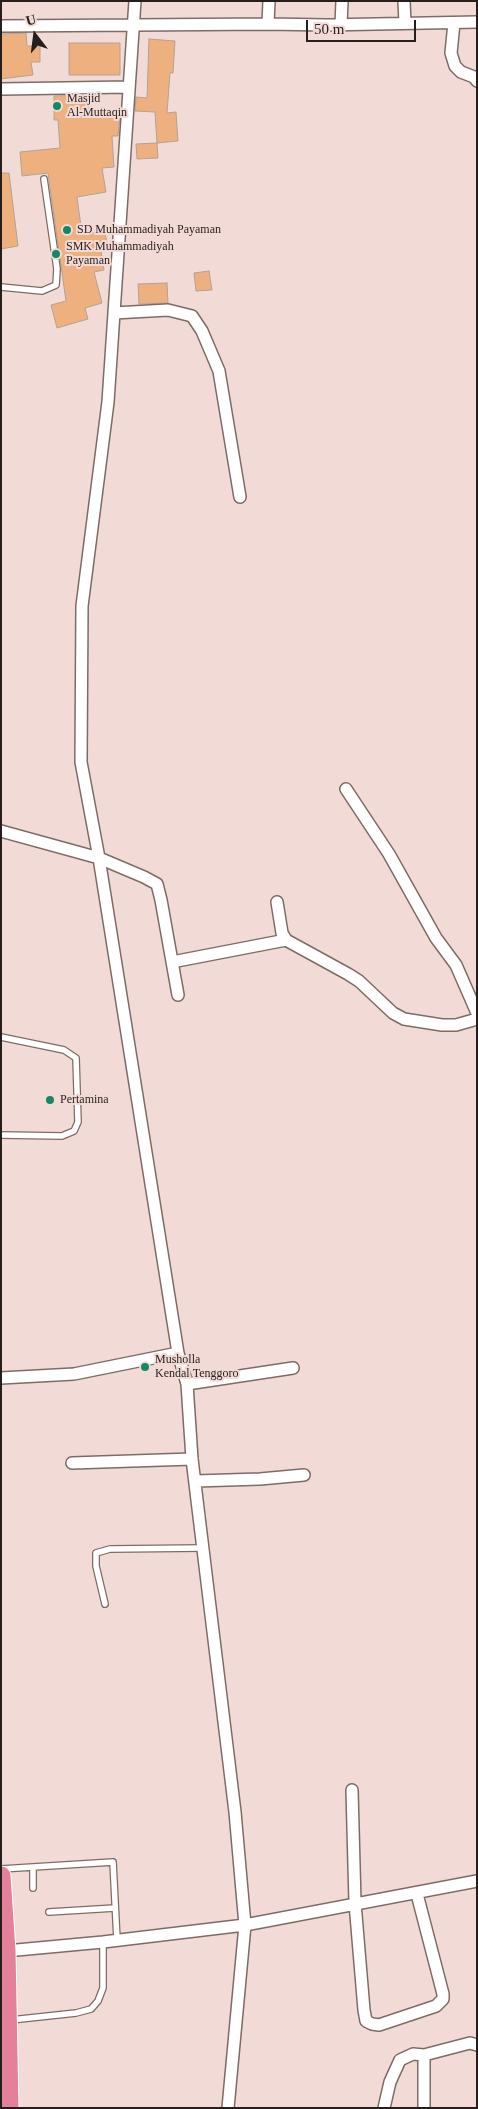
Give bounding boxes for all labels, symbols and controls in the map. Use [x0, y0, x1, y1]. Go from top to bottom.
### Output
north arrow [10, 10, 60, 60]
scale bar [308, 10, 418, 42]
text: U [24, 11, 38, 29]
text: 50 m [314, 21, 344, 37]
place label: Masjid Al-Muttaqin [67, 92, 127, 120]
marker: Masjid Al-Muttaqin [51, 100, 63, 112]
place label: SD Muhammadiyah Payaman [77, 223, 221, 237]
marker: SD Muhammadiyah Payaman [61, 224, 73, 236]
place label: SMK Muhammadiyah Payaman [66, 240, 174, 268]
marker: SMK Muhammadiyah Payaman [50, 248, 62, 260]
place label: Pertamina [60, 1093, 109, 1107]
marker: Pertamina [44, 1094, 56, 1106]
place label: Musholla Kendal Tenggoro [155, 1353, 238, 1381]
marker: Musholla Kendal Tenggoro [139, 1361, 151, 1373]

